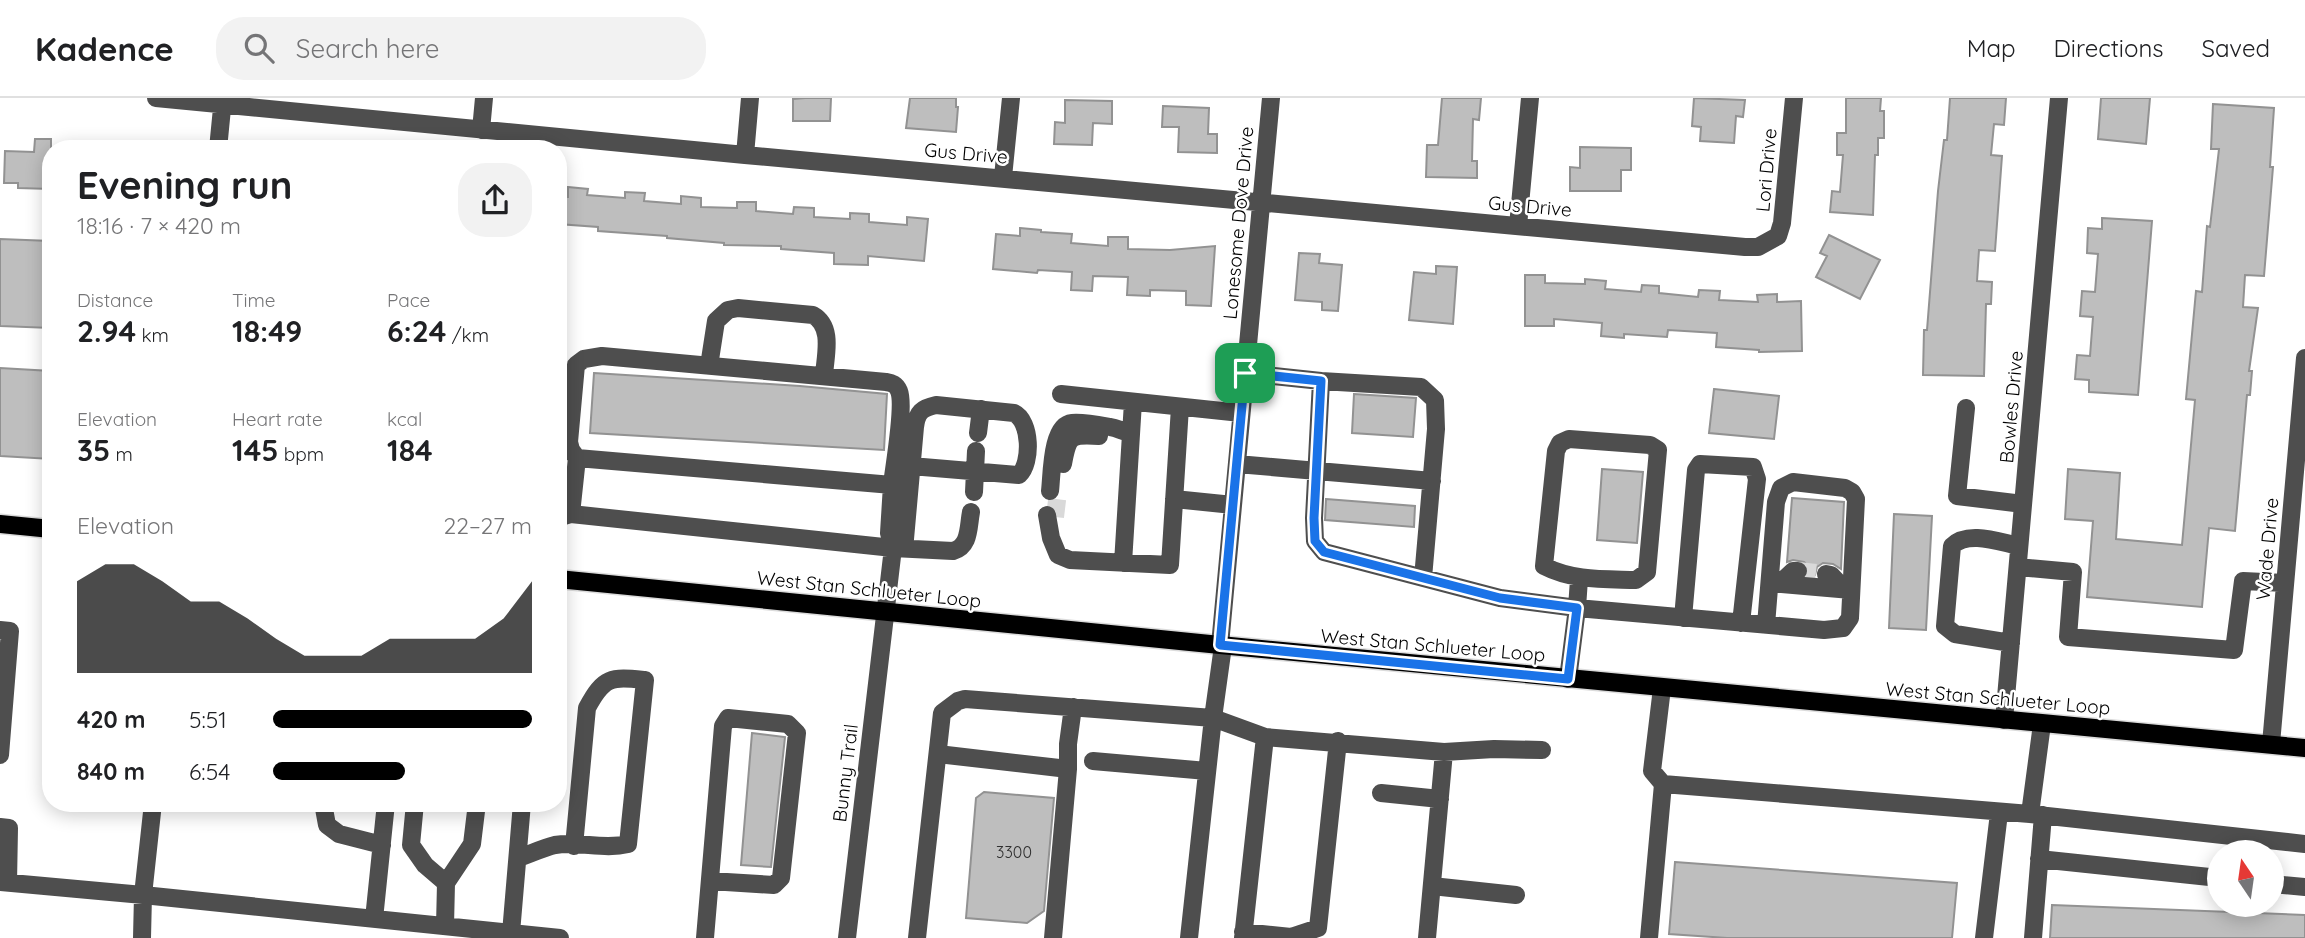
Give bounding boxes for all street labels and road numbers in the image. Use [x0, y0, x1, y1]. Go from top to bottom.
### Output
street label: Lonesome Dove Drive [1218, 125, 1258, 321]
street label: Lori Drive [1750, 127, 1782, 213]
street label: Gus Drive [923, 137, 1009, 169]
street label: Gus Drive [1487, 190, 1573, 222]
street label: Bowles Drive [1994, 350, 2028, 464]
street label: Wade Drive [2251, 497, 2283, 601]
street label: West Stan Schlueter Loop [756, 565, 982, 613]
street label: West Stan Schlueter Loop [1320, 623, 1546, 667]
street label: West Stan Schlueter Loop [1885, 676, 2111, 720]
street label: Bunny Trail [827, 723, 863, 823]

